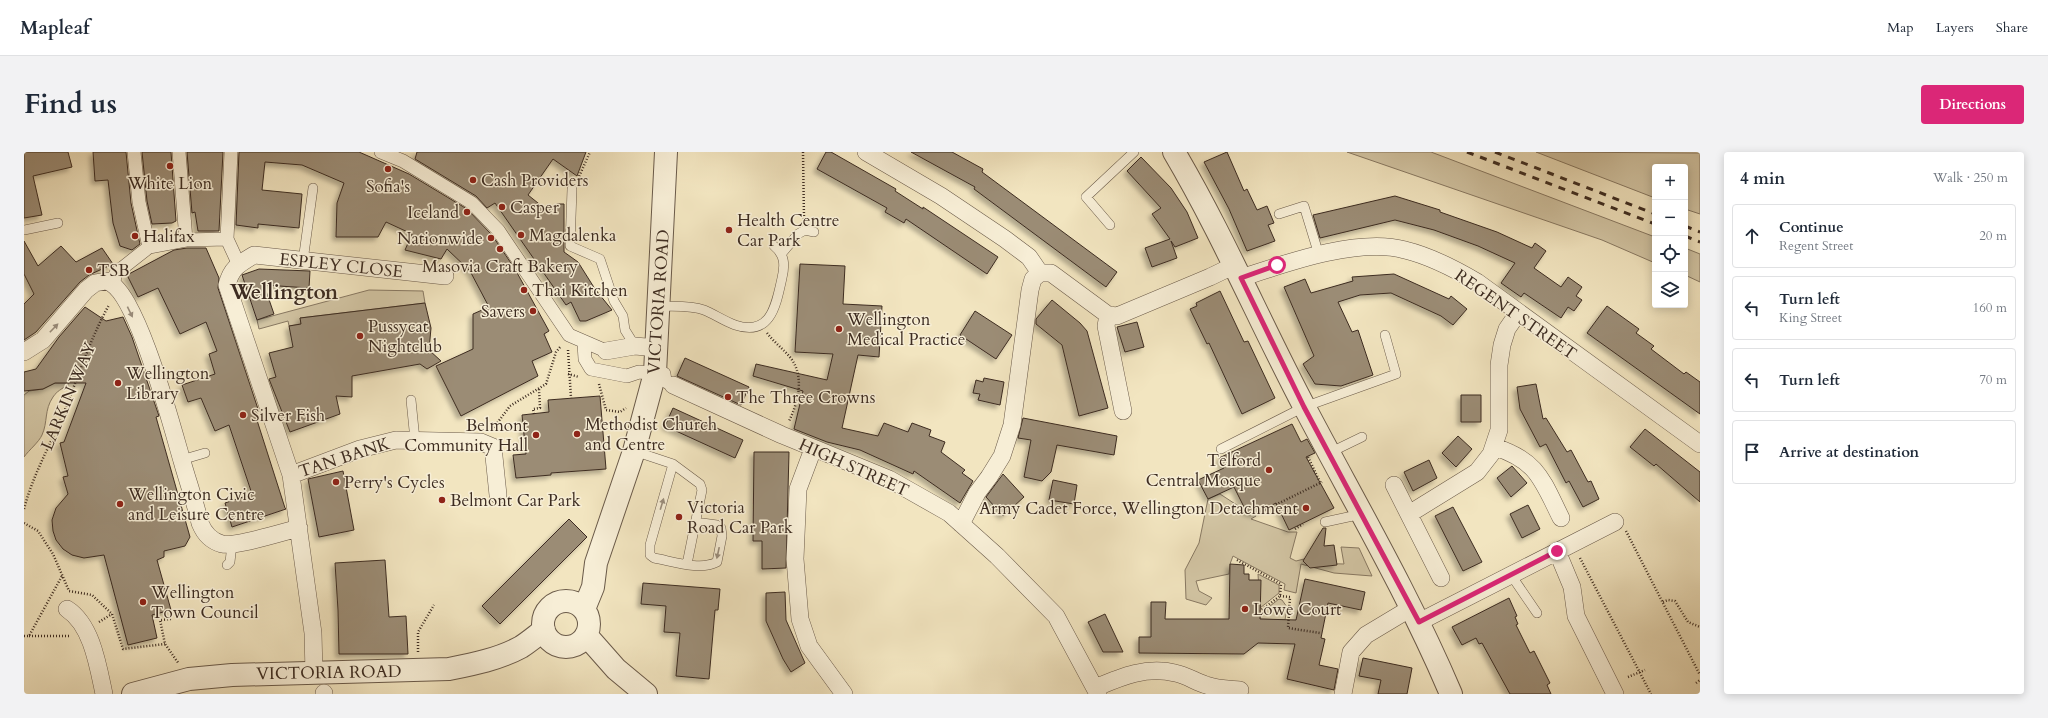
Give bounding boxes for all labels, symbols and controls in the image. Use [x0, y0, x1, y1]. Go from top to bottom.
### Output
text: Mapleaf [20, 15, 90, 41]
text: Map [1887, 18, 1914, 37]
text: Layers [1936, 18, 1974, 37]
text: Share [1996, 18, 2028, 37]
text: Find us [24, 85, 117, 123]
button: Directions [1921, 85, 2024, 124]
marker: White Lion [165, 161, 175, 171]
marker: Sofia's [383, 164, 393, 174]
map controls [1652, 164, 1688, 308]
button: + [1652, 164, 1688, 200]
text: 4 min [1740, 167, 1785, 190]
place label: Cash Providers [481, 169, 589, 192]
text: Walk · 250 m [1933, 169, 2008, 187]
place label: White Lion [127, 172, 213, 195]
place label: Sofia's [366, 175, 410, 198]
marker: Cash Providers [468, 175, 478, 185]
place label: Casper [510, 196, 560, 219]
button: − [1652, 200, 1688, 236]
place label: Iceland [407, 201, 459, 224]
marker: Casper [497, 202, 507, 212]
marker: Iceland [462, 207, 472, 217]
place label: Health Centre Car Park [737, 209, 840, 252]
text: Continue [1779, 217, 1844, 237]
place label: Magdalenka [529, 224, 617, 247]
place label: Halifax [143, 225, 195, 248]
marker: Health Centre Car Park [724, 225, 734, 235]
icon: ahead [1741, 225, 1763, 247]
place label: Nationwide [397, 227, 483, 250]
text: 20 m [1979, 227, 2007, 245]
street label: VICTORIA ROAD [642, 229, 675, 375]
marker: Magdalenka [516, 230, 526, 240]
marker: Halifax [130, 231, 140, 241]
marker: Nationwide [486, 233, 496, 243]
button: locate [1652, 236, 1688, 272]
text: Regent Street [1779, 237, 1853, 255]
marker: Masovia Craft Bakery [495, 244, 505, 254]
street label: ESPLEY CLOSE [278, 248, 404, 283]
place label: Masovia Craft Bakery [422, 255, 578, 278]
route start [1268, 256, 1286, 274]
place label: TSB [97, 259, 130, 282]
street label: REGENT STREET [1450, 264, 1581, 365]
marker: TSB [84, 265, 94, 275]
button: layers [1652, 272, 1688, 308]
district label: Wellington [229, 278, 339, 307]
place label: Thai Kitchen [532, 279, 628, 302]
marker: Thai Kitchen [519, 285, 529, 295]
text: Turn left [1779, 289, 1840, 309]
icon: left [1741, 297, 1763, 319]
text: 160 m [1973, 299, 2007, 317]
place label: Savers [481, 300, 525, 323]
one-way arrow [127, 306, 133, 318]
marker: Savers [528, 306, 538, 316]
place label: Wellington Medical Practice [846, 308, 966, 351]
text: King Street [1779, 309, 1842, 327]
place label: Pussycat Nightclub [368, 315, 442, 358]
one-way arrow [49, 323, 59, 333]
marker: Wellington Medical Practice [834, 324, 844, 334]
marker: Pussycat Nightclub [355, 331, 365, 341]
street label: LARKIN WAY [35, 338, 102, 454]
place label: Wellington Library [125, 362, 210, 405]
icon: left [1741, 369, 1763, 391]
text: Turn left [1779, 370, 1840, 390]
text: 70 m [1979, 371, 2007, 389]
marker: Wellington Library [113, 378, 123, 388]
place label: The Three Crowns [736, 386, 876, 409]
marker: The Three Crowns [723, 392, 733, 402]
place label: Silver Fish [251, 404, 326, 427]
marker: Silver Fish [238, 410, 248, 420]
place label: Methodist Church and Centre [585, 413, 718, 456]
place label: Belmont Community Hall [404, 414, 529, 457]
marker: Methodist Church and Centre [572, 429, 582, 439]
marker: Belmont Community Hall [531, 430, 541, 440]
street label: TAN BANK [296, 432, 393, 483]
street label: HIGH STREET [795, 433, 913, 502]
icon: arrive [1741, 441, 1763, 463]
text: Arrive at destination [1779, 442, 1919, 462]
place label: Telford Central Mosque [1146, 449, 1261, 492]
marker: Telford Central Mosque [1264, 465, 1274, 475]
place label: Perry's Cycles [344, 471, 445, 494]
marker: Perry's Cycles [331, 477, 341, 487]
place label: Wellington Civic and Leisure Centre [127, 483, 265, 526]
place label: Belmont Car Park [450, 489, 581, 512]
marker: Belmont Car Park [437, 495, 447, 505]
place label: Victoria Road Car Park [687, 496, 794, 539]
place label: Army Cadet Force, Wellington Detachment [979, 497, 1299, 520]
one-way arrow [659, 498, 665, 510]
marker: Wellington Civic and Leisure Centre [115, 499, 125, 509]
marker: Army Cadet Force, Wellington Detachment [1301, 503, 1311, 513]
marker: Victoria Road Car Park [674, 512, 684, 522]
route end [1548, 542, 1566, 560]
one-way arrow [715, 547, 721, 560]
place label: Wellington Town Council [150, 581, 259, 624]
marker: Wellington Town Council [138, 597, 148, 607]
place label: Lowe Court [1253, 598, 1342, 621]
marker: Lowe Court [1240, 604, 1250, 614]
street label: VICTORIA ROAD [256, 660, 402, 685]

